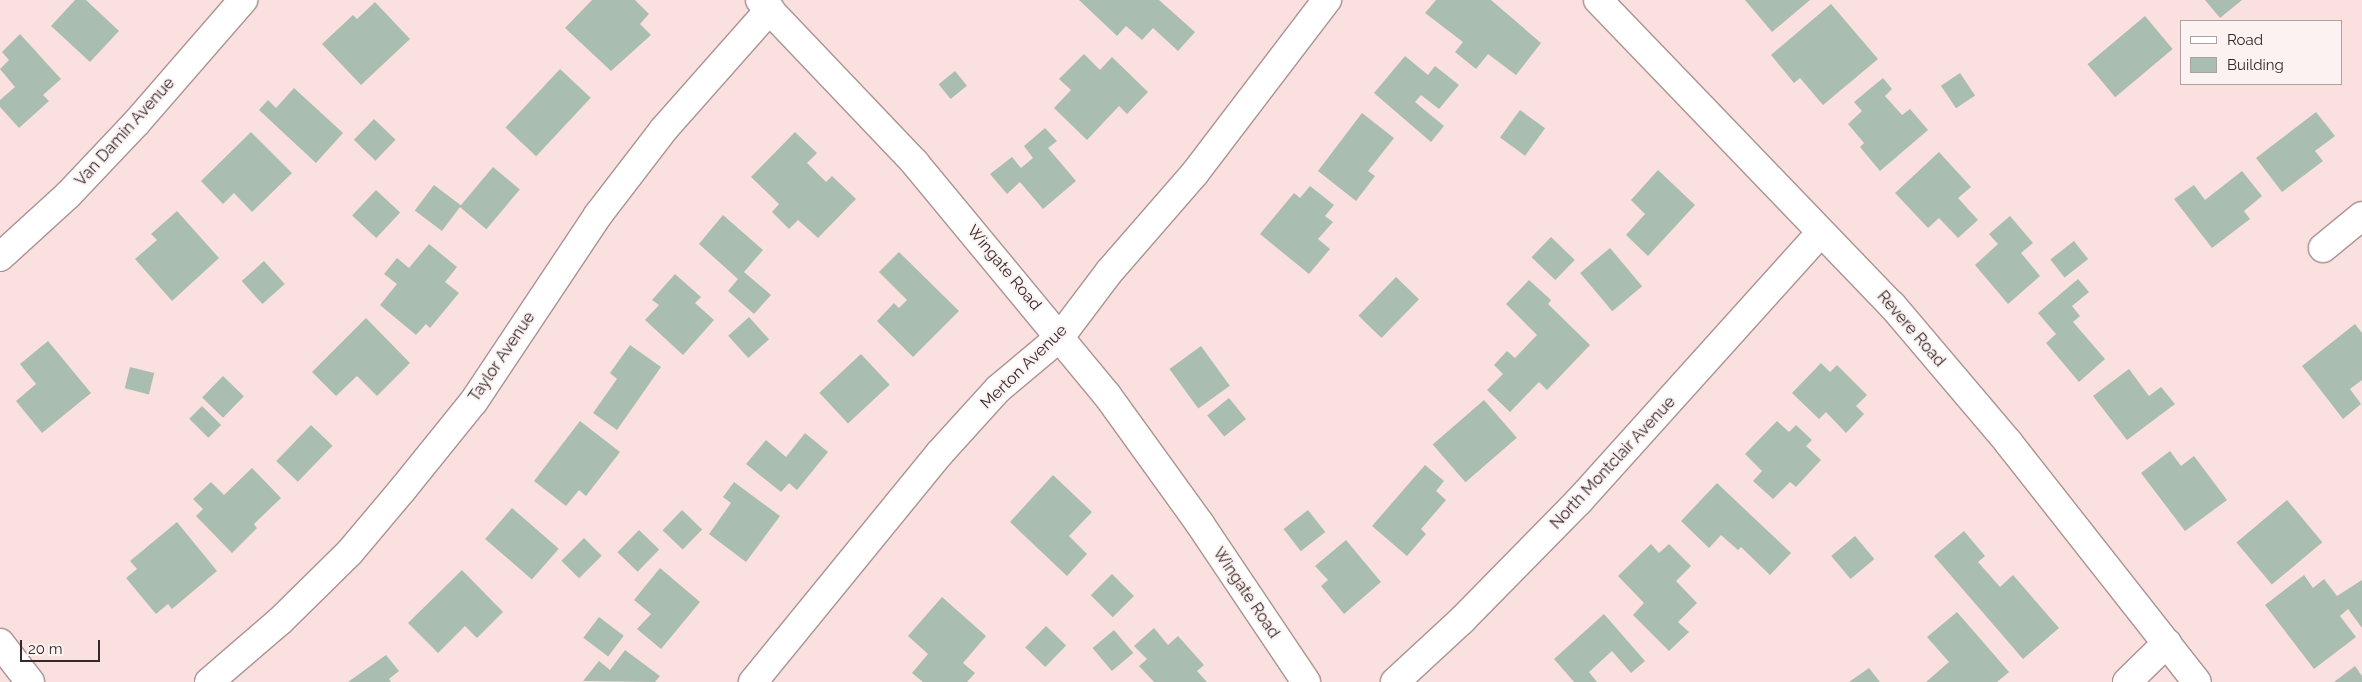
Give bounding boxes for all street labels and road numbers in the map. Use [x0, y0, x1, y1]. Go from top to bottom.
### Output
street label: Van Damin Avenue [71, 74, 179, 190]
street label: Wingate Road [963, 222, 1045, 314]
street label: Revere Road [1873, 287, 1949, 371]
street label: Taylor Avenue [465, 308, 539, 406]
street label: Merton Avenue [977, 321, 1071, 413]
street label: North Montclair Avenue [1546, 392, 1680, 534]
street label: Wingate Road [1209, 544, 1283, 642]

